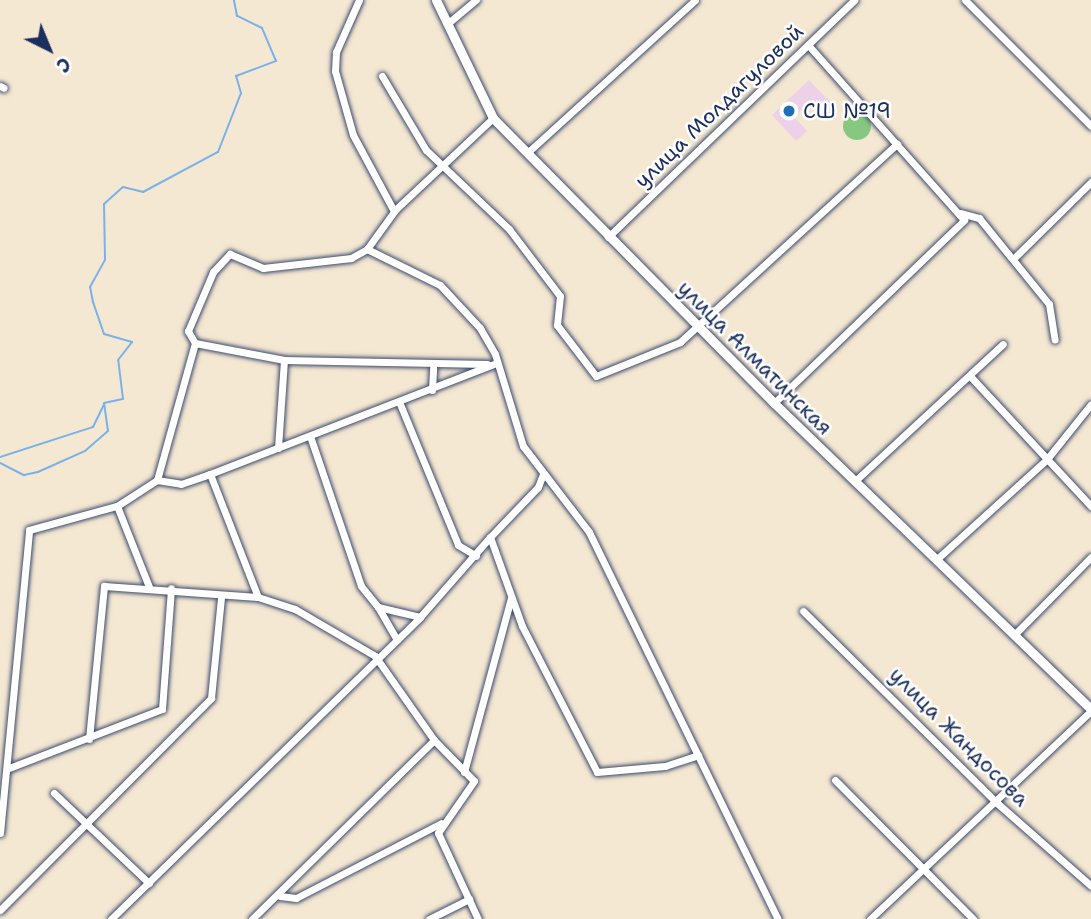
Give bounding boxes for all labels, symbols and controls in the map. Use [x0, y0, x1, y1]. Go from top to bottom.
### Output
north arrow [14, 14, 84, 84]
street label: улица Молдагуловой [629, 19, 809, 193]
text: С [51, 52, 76, 78]
place label: СШ №19 [803, 98, 891, 124]
marker: СШ №19 [781, 103, 797, 119]
street label: улица Алматинская [673, 276, 837, 440]
street label: улица Жандосова [884, 662, 1034, 812]

